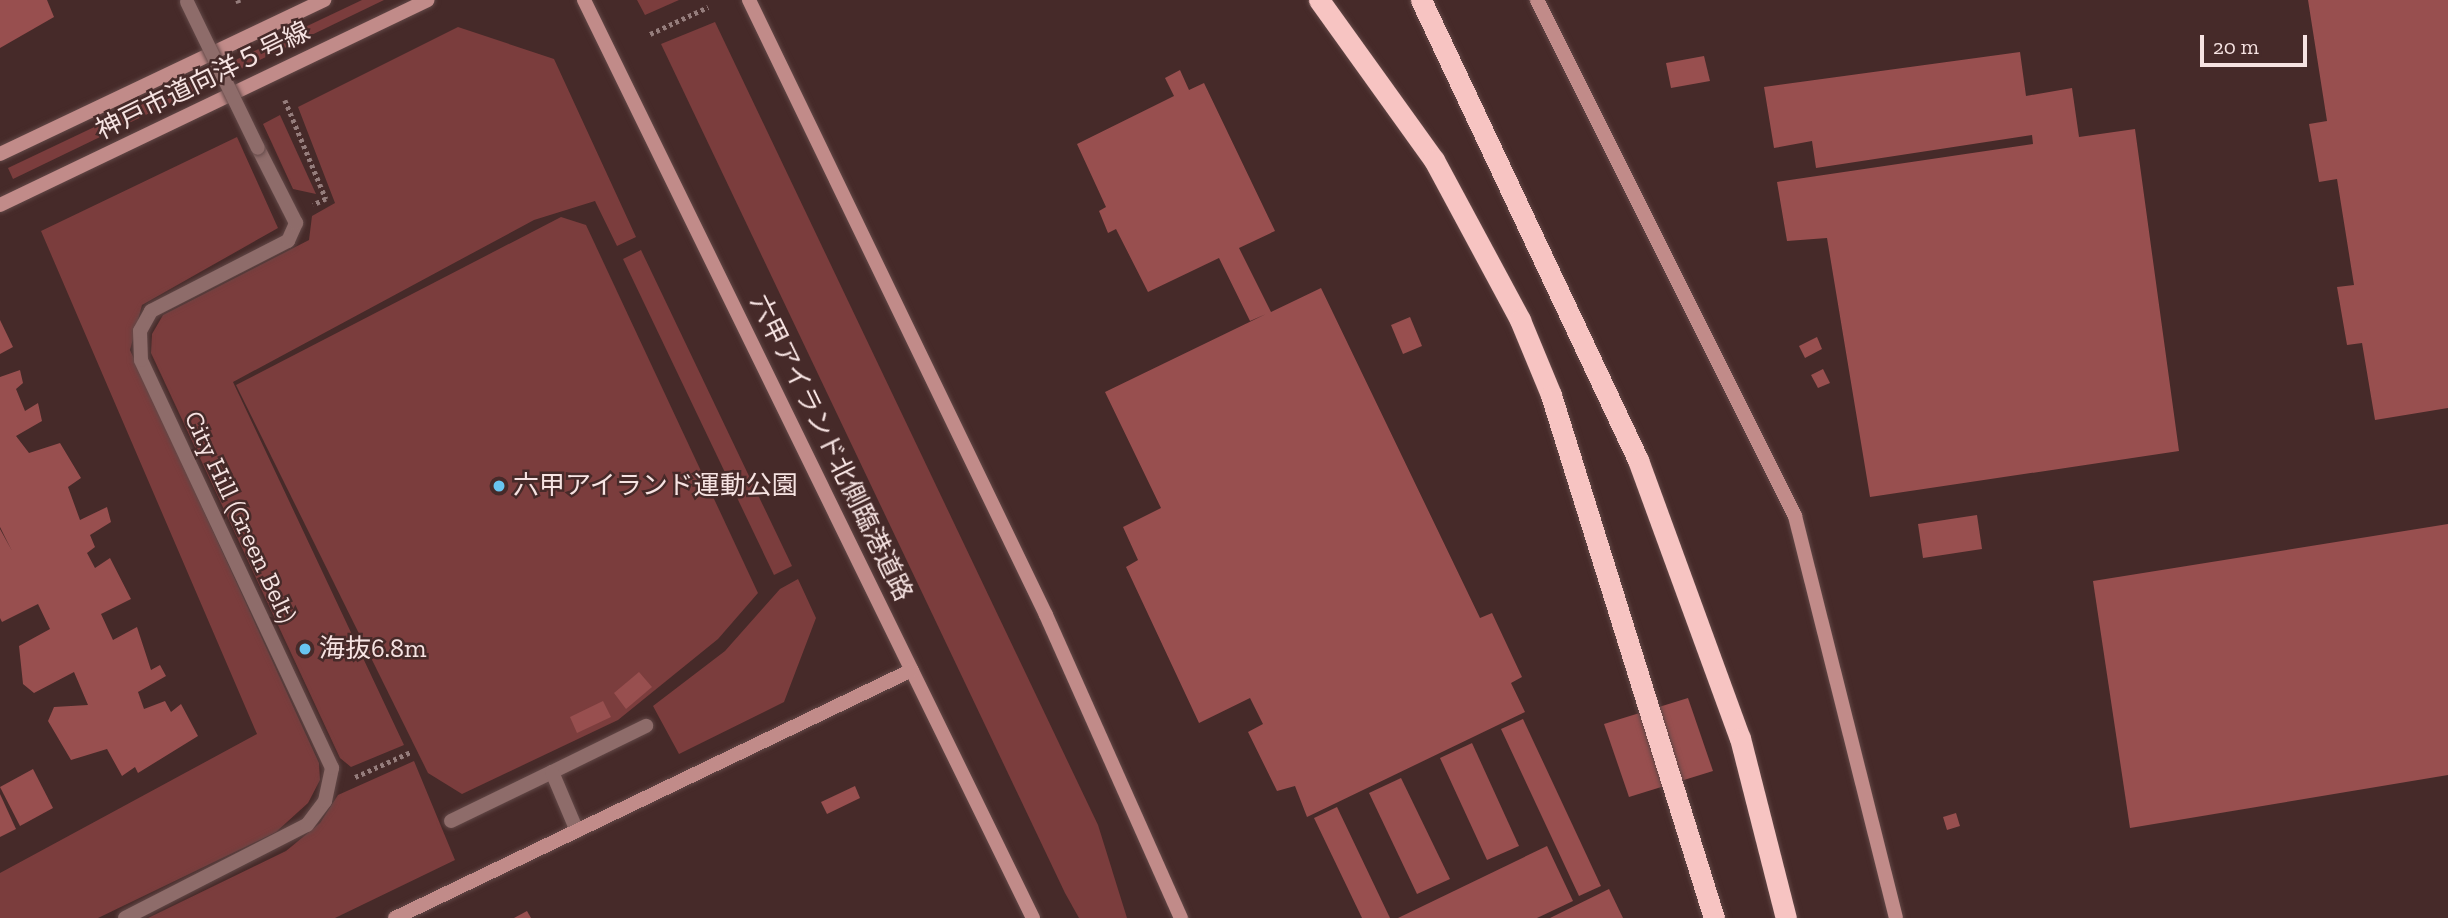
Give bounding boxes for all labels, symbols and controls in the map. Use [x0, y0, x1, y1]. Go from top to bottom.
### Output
street label: 神戸市道向洋５号線 [91, 16, 315, 146]
scale bar [2203, 21, 2310, 65]
text: 20 m [2213, 34, 2259, 59]
street label: 六甲アイランド北側臨港道路 [743, 289, 919, 607]
street label: City Hill (Green Belt) [177, 406, 303, 628]
place label: 六甲アイランド運動公園 [513, 470, 799, 502]
marker: 六甲アイランド運動公園 [491, 478, 507, 494]
place label: 海抜6.8m [319, 633, 427, 665]
marker: 海抜6.8m [297, 641, 313, 657]

